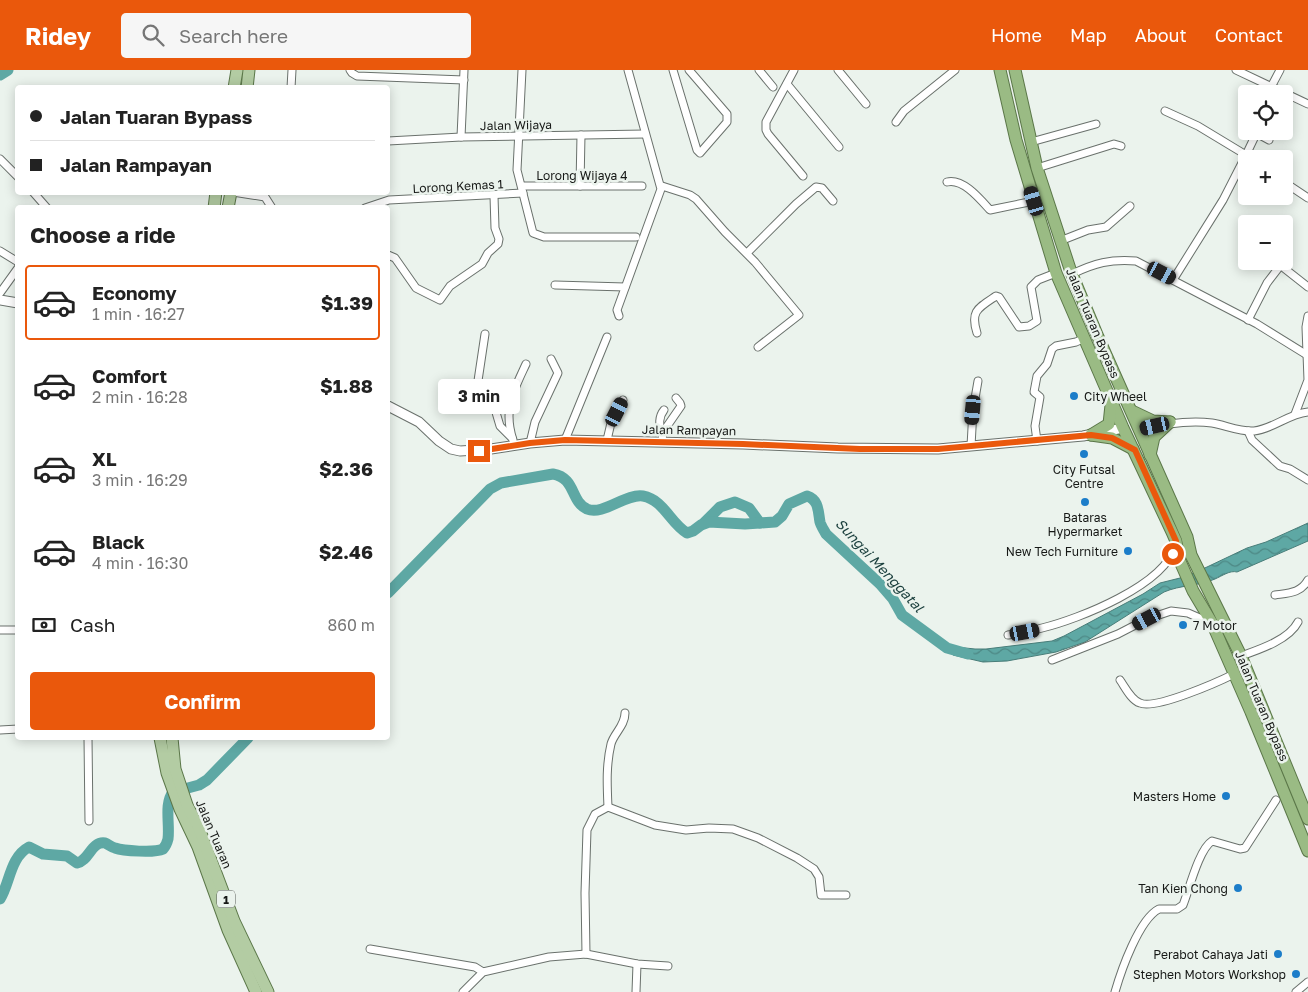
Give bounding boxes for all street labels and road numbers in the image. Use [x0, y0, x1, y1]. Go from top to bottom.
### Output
street label: Jalan Wijaya [480, 117, 552, 133]
street label: Lorong Wijaya 4 [536, 168, 628, 183]
street label: Lorong Kemas 1 [412, 176, 504, 196]
street label: Jalan Tuaran Bypass [1063, 266, 1123, 380]
street label: Jalan Rampayan [642, 422, 736, 438]
street label: Jalan Tuaran Bypass [1232, 649, 1292, 763]
street label: Jalan Tuaran [193, 797, 235, 871]
road number: 1 [217, 891, 235, 908]

